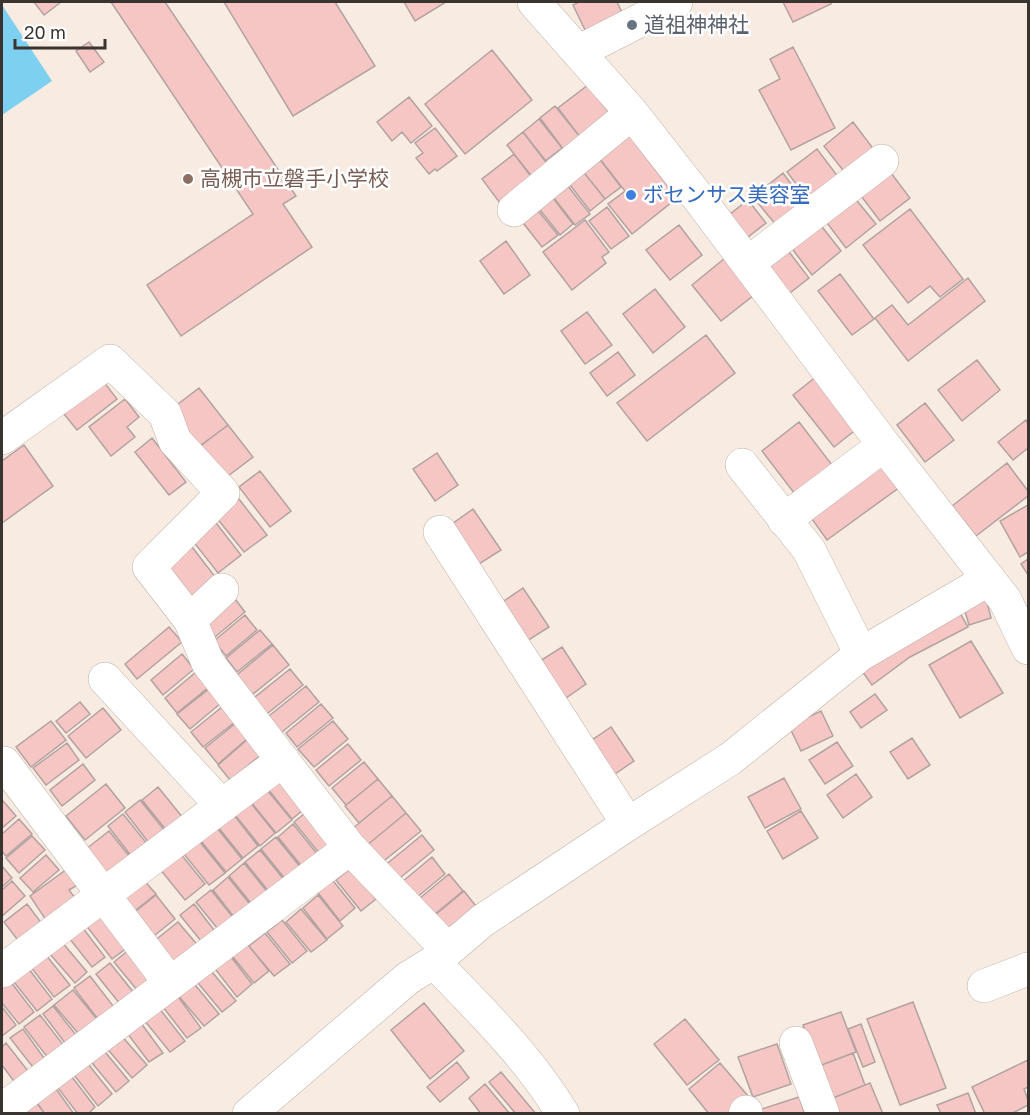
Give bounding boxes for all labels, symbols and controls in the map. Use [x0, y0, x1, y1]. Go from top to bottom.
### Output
place label: 道祖神神社 [644, 11, 749, 37]
scale bar [15, 12, 105, 50]
marker: 道祖神神社 [625, 18, 639, 32]
text: 20 m [24, 21, 66, 43]
place label: 高槻市立磐手小学校 [200, 165, 389, 191]
marker: 高槻市立磐手小学校 [181, 172, 195, 186]
place label: ボセンサス美容室 [643, 181, 811, 207]
marker: ボセンサス美容室 [624, 188, 638, 202]

